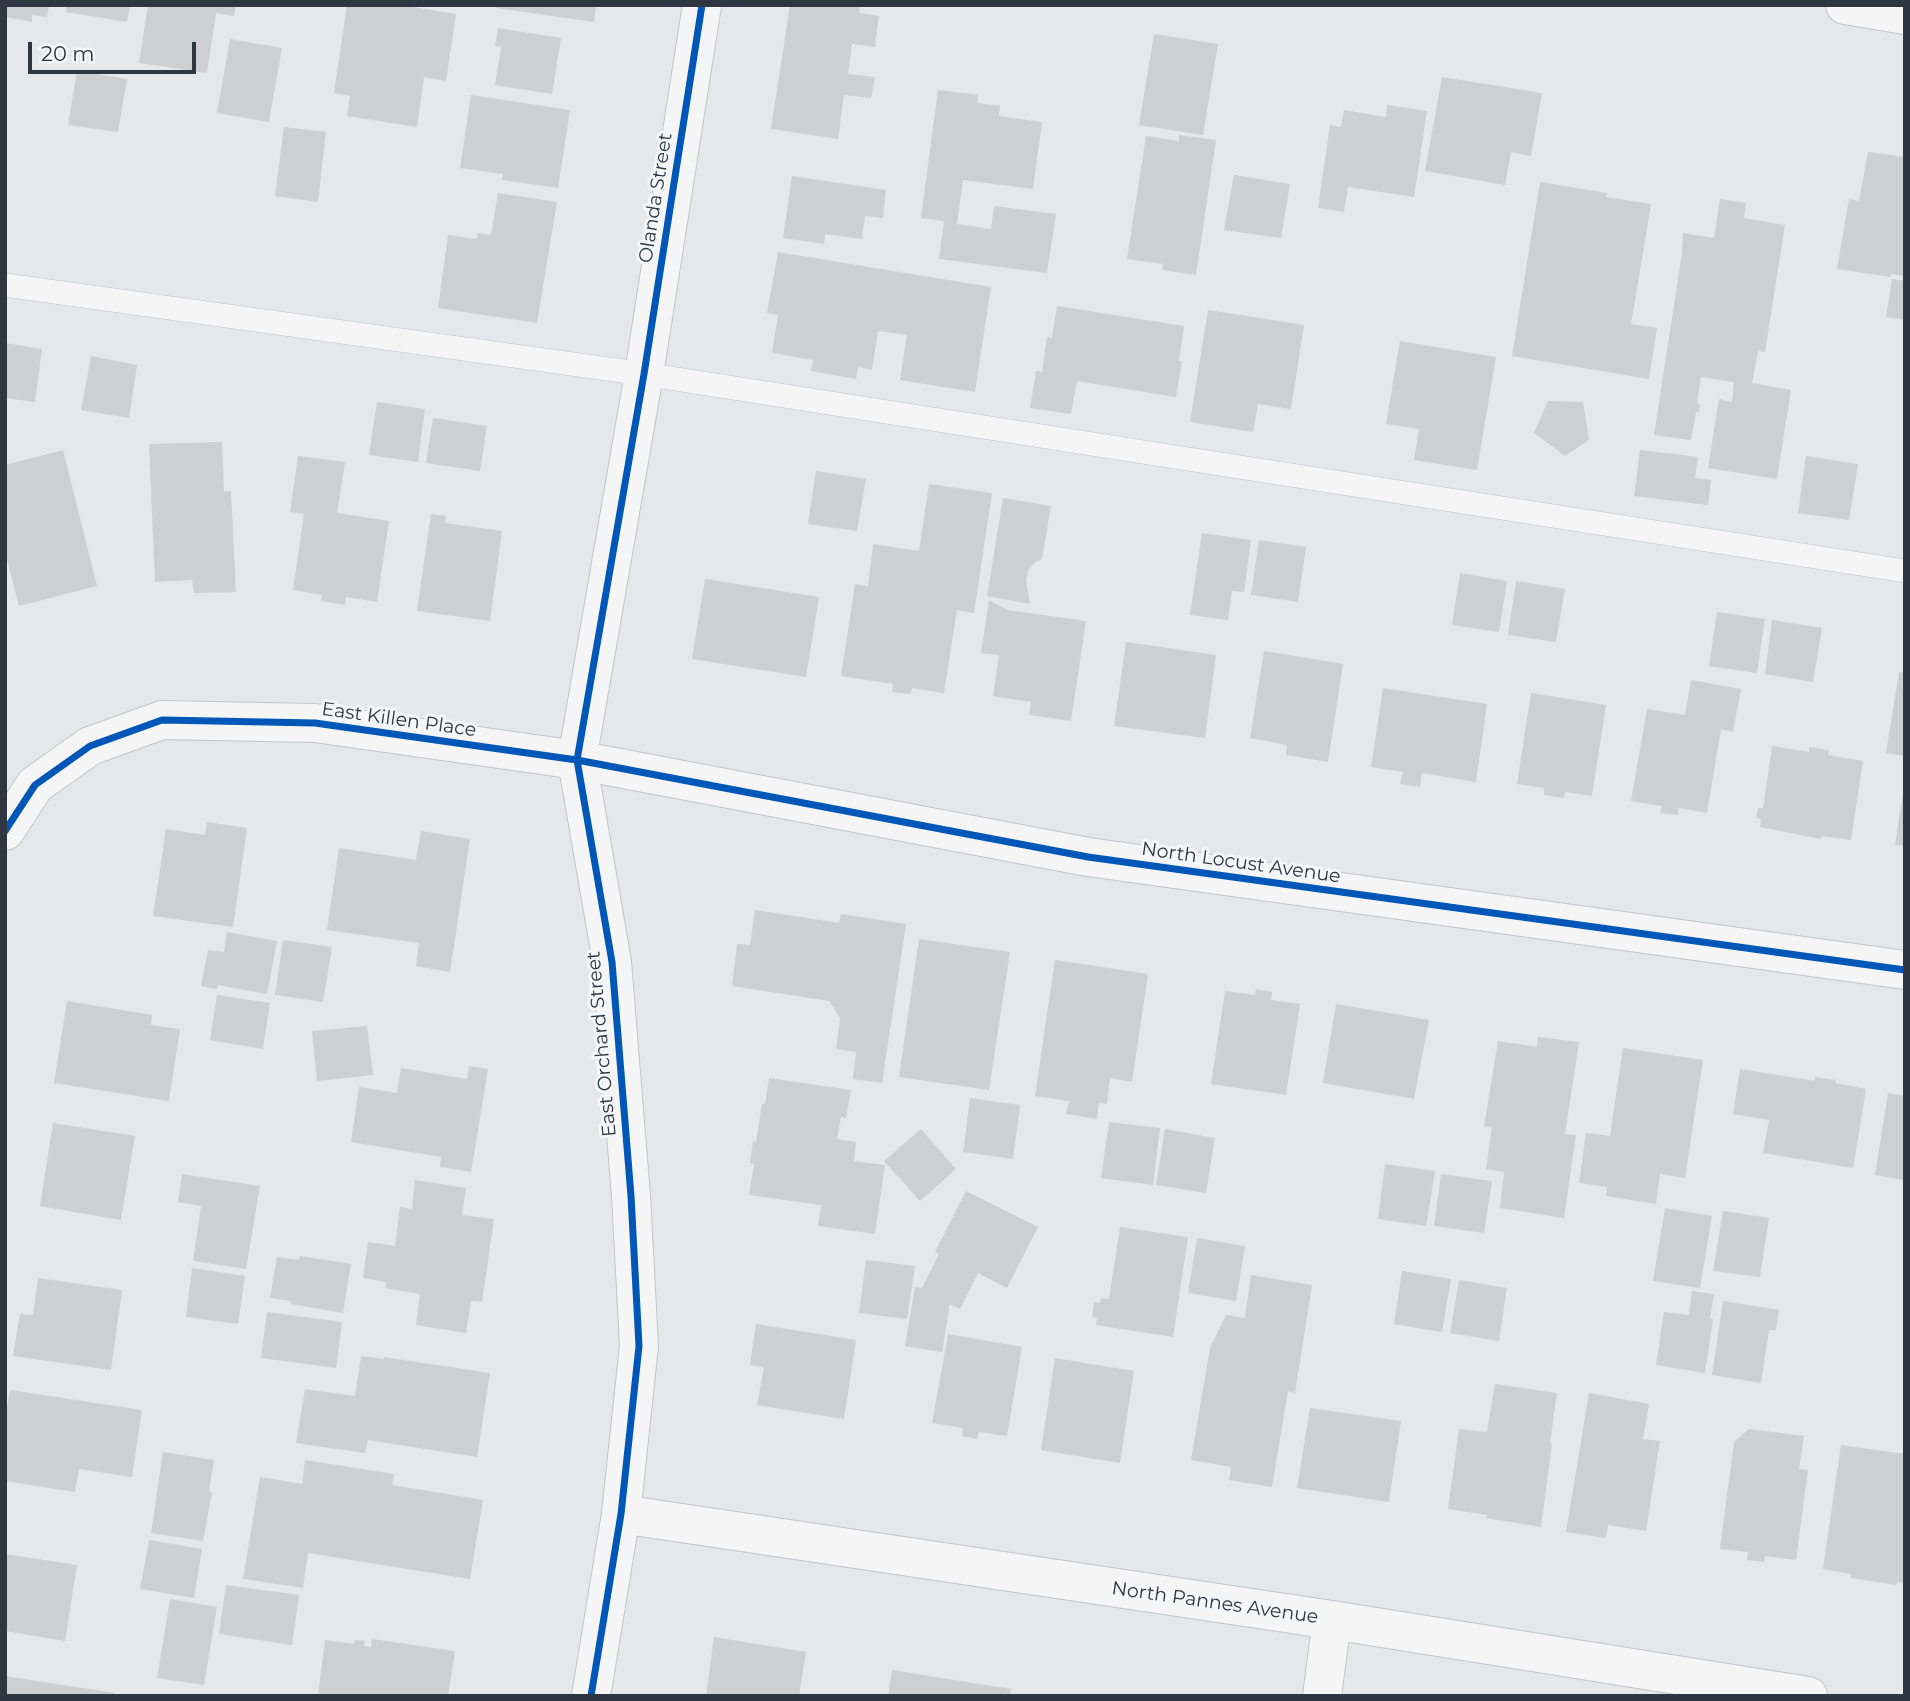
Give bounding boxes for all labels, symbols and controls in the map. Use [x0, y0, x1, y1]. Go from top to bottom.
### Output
scale bar [32, 28, 200, 72]
text: 20 m [41, 41, 95, 66]
street label: Olanda Street [634, 131, 678, 265]
street label: East Killen Place [320, 698, 478, 742]
street label: North Locust Avenue [1140, 838, 1342, 888]
street label: East Orchard Street [583, 950, 621, 1138]
street label: North Pannes Avenue [1110, 1577, 1320, 1629]

